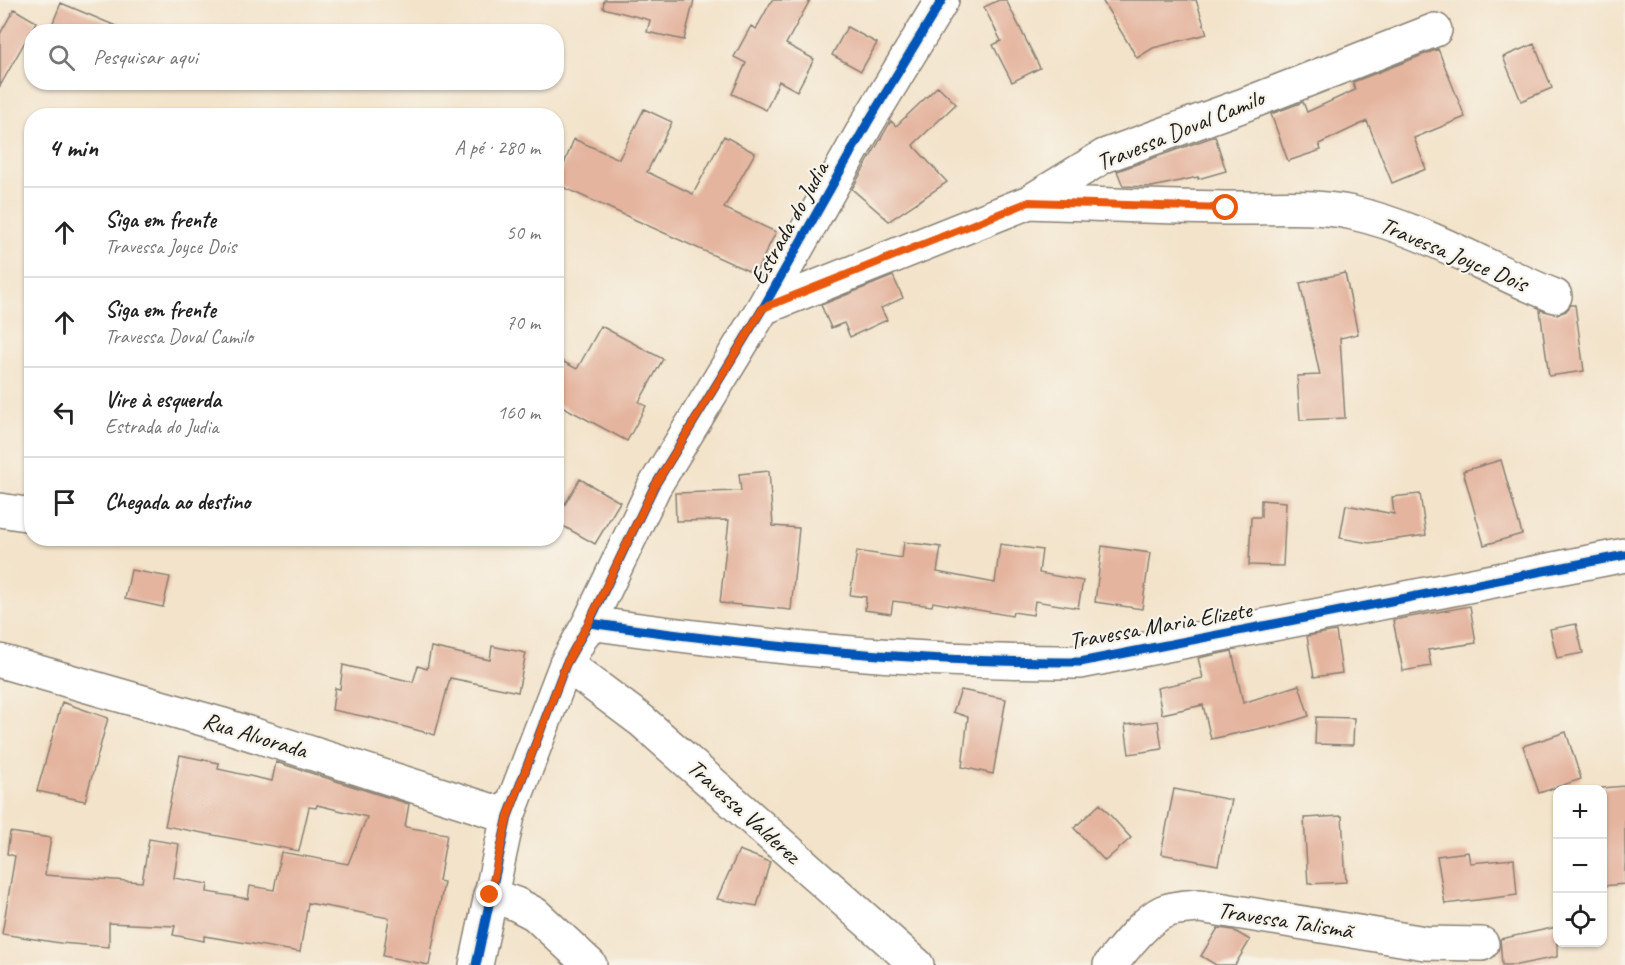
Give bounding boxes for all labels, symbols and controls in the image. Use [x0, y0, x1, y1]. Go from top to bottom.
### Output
search box [24, 24, 564, 90]
icon: search [45, 41, 78, 74]
text: Pesquisar aqui [93, 43, 198, 71]
street label: Travessa Doval Camilo [1092, 82, 1270, 177]
text: 4 min [48, 131, 98, 164]
text: A pé · 280 m [455, 135, 540, 160]
street label: Estrada do Judia [743, 154, 836, 290]
route start [1212, 194, 1238, 220]
text: Siga em frente [105, 206, 216, 234]
street label: Travessa Joyce Dois [1376, 209, 1535, 300]
icon: ahead [48, 216, 81, 249]
text: 50 m [506, 220, 540, 245]
text: Travessa Joyce Dois [105, 234, 236, 259]
text: Siga em frente [105, 296, 216, 324]
icon: ahead [48, 306, 81, 339]
text: 70 m [506, 310, 540, 335]
text: Travessa Doval Camilo [105, 324, 253, 349]
text: Vire à esquerda [105, 386, 221, 414]
icon: left [48, 396, 81, 429]
text: 160 m [497, 400, 540, 425]
text: Estrada do Judia [105, 414, 218, 439]
icon: arrive [48, 486, 81, 519]
text: Chegada ao destino [105, 488, 250, 516]
street label: Travessa Maria Elizete [1066, 594, 1256, 656]
street label: Rua Alvorada [199, 705, 312, 765]
street label: Travessa Valderez [681, 752, 809, 871]
map controls [1553, 785, 1607, 947]
button: + [1553, 785, 1607, 839]
button: − [1553, 839, 1607, 893]
route end [476, 881, 502, 907]
button: locate [1553, 893, 1607, 947]
street label: Travessa Talismã [1216, 895, 1357, 946]

